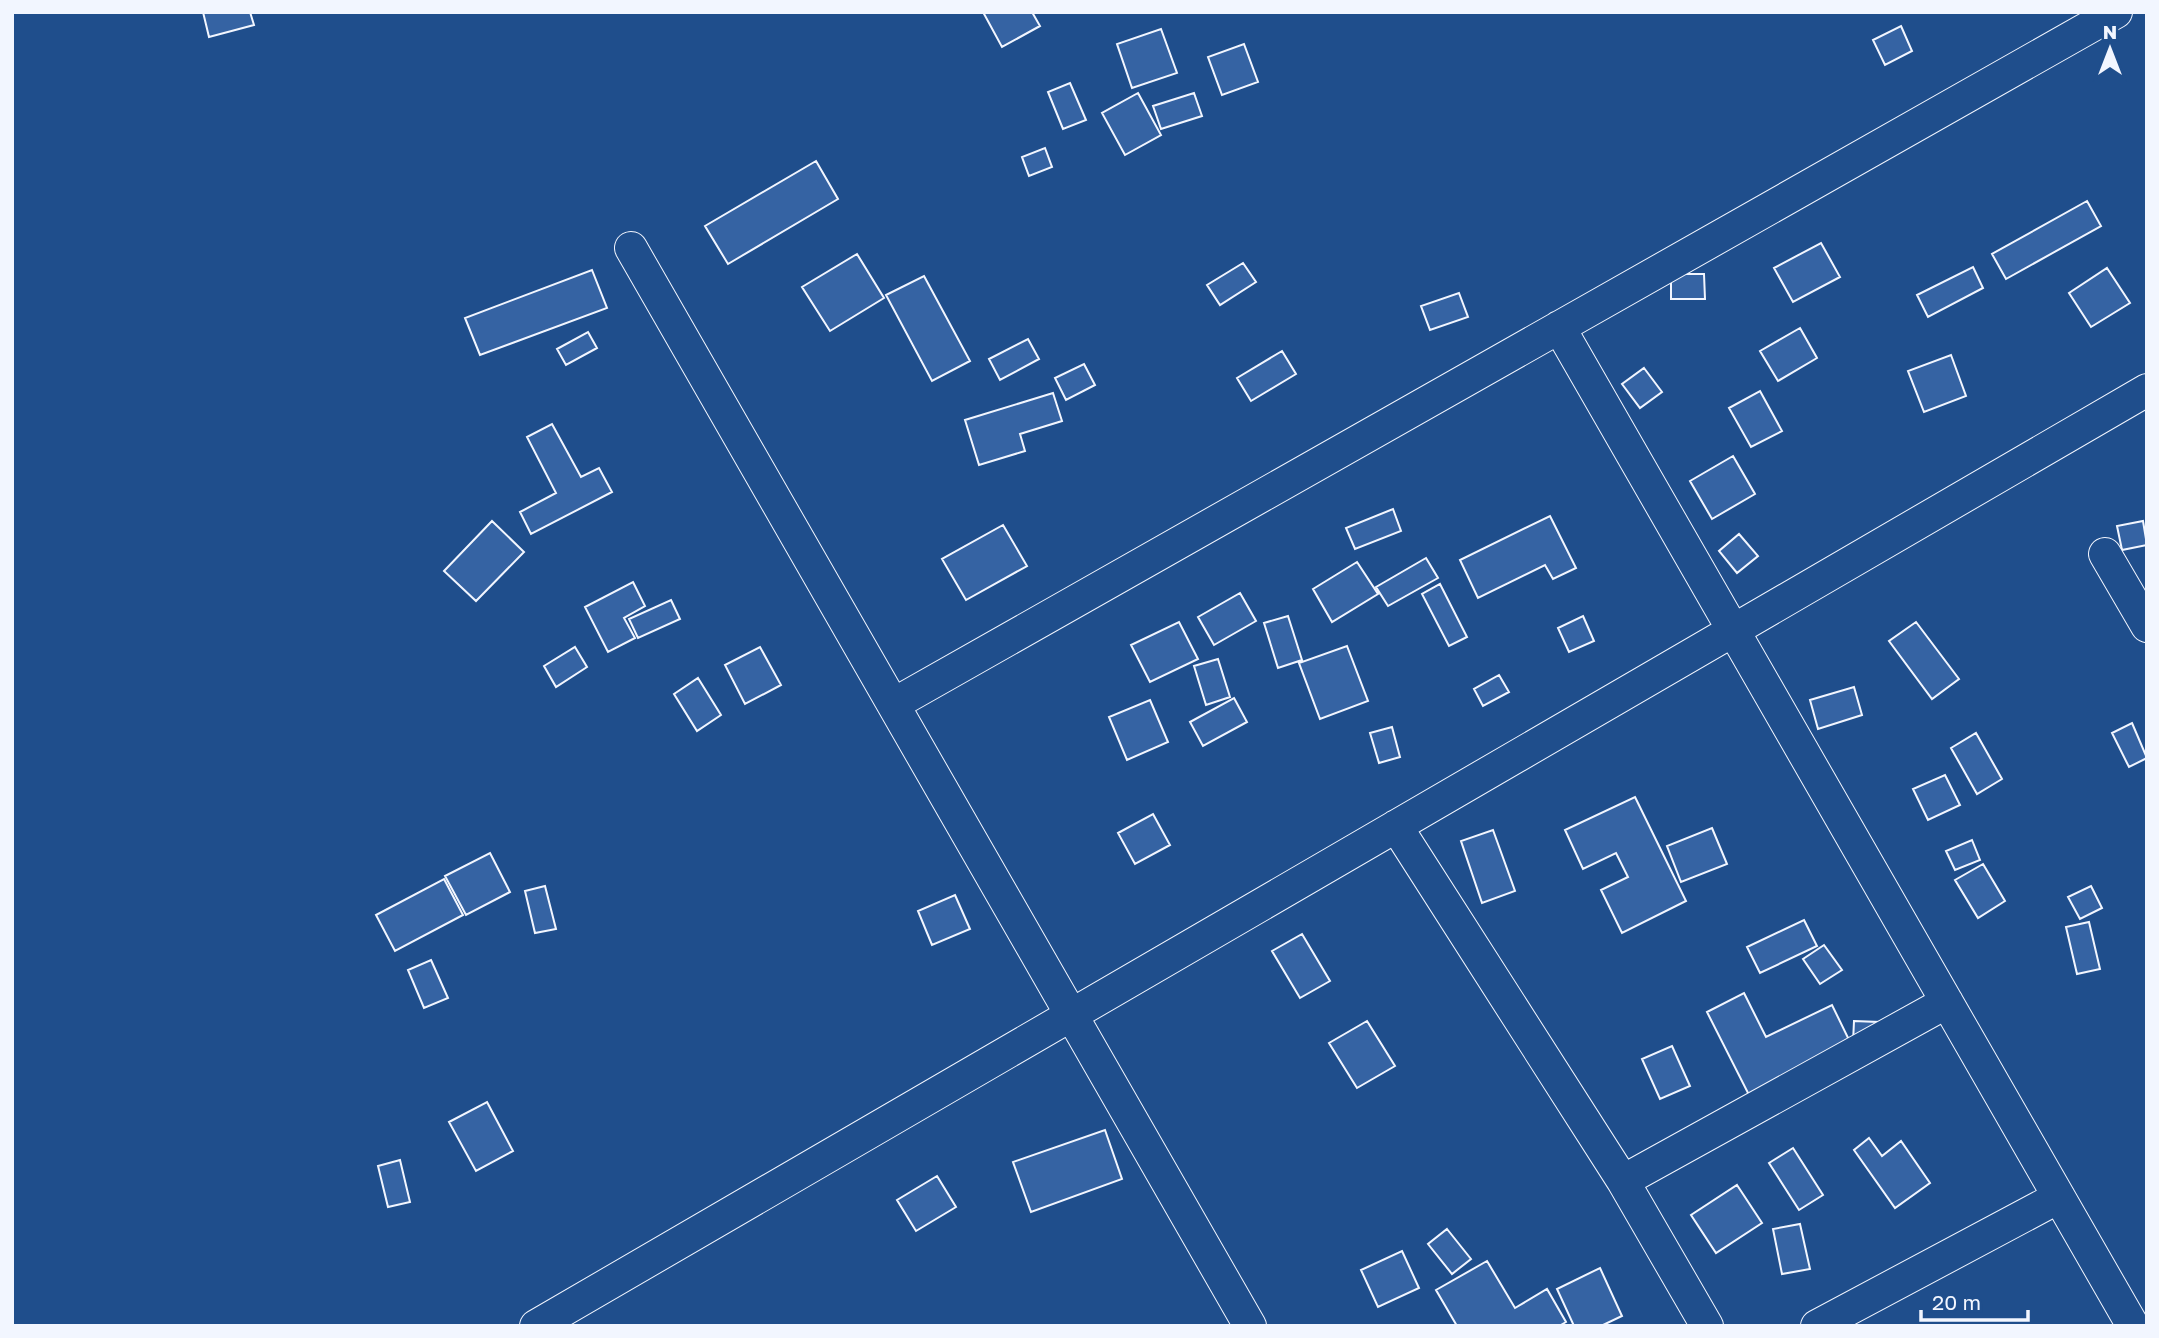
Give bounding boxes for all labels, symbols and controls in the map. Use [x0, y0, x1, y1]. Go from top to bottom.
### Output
north arrow [2075, 14, 2145, 84]
text: N [2103, 20, 2117, 43]
scale bar [1921, 1278, 2028, 1322]
text: 20 m [1932, 1289, 1981, 1315]

